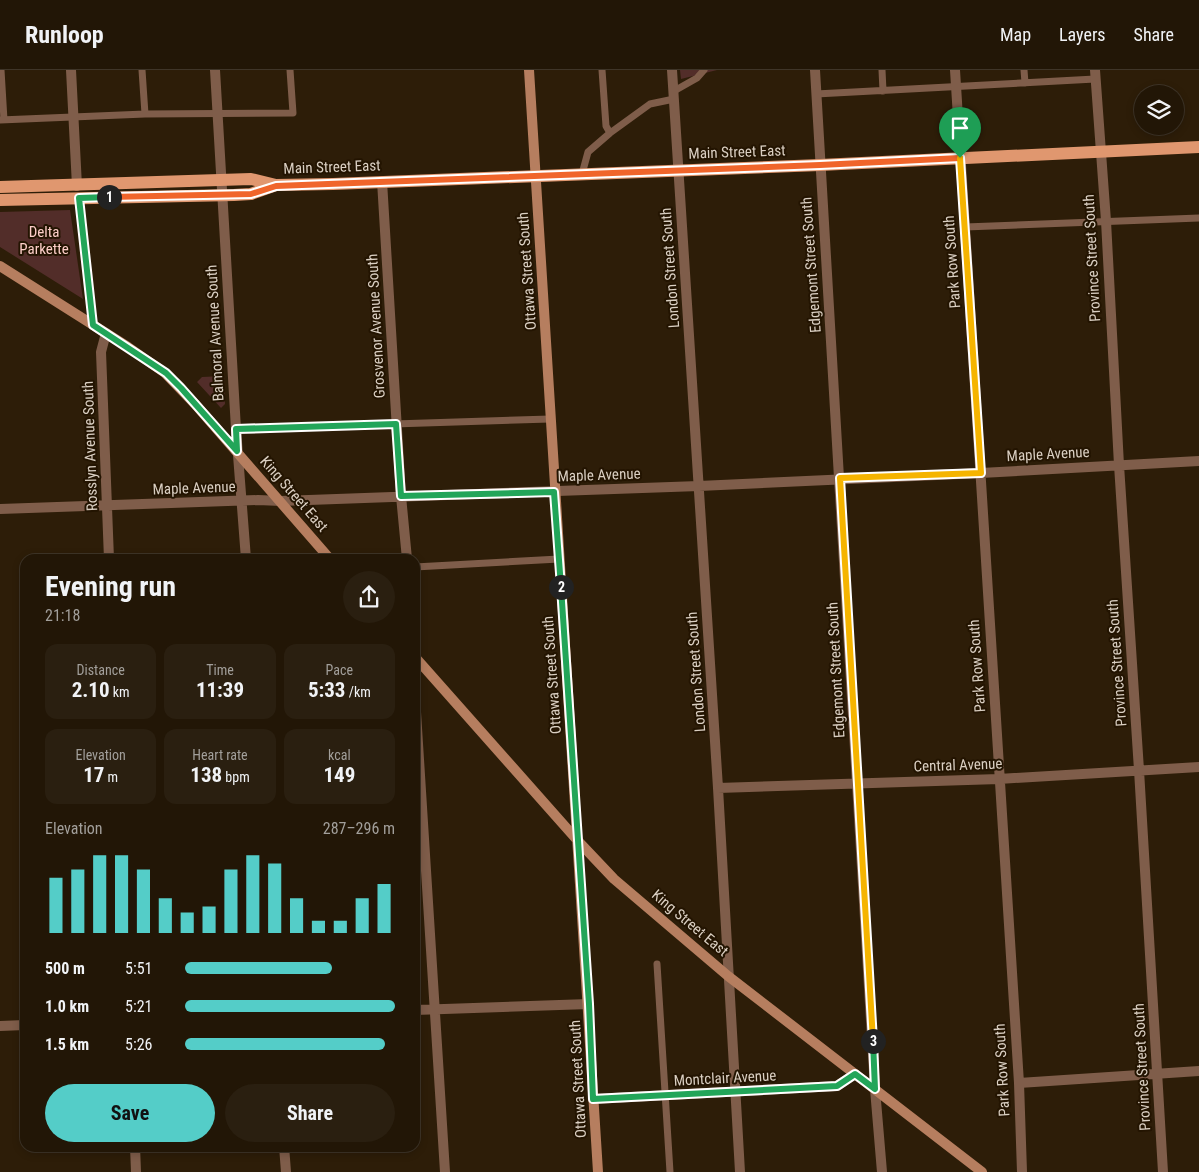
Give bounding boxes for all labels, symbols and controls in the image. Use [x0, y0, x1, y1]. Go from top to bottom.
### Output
text: Runloop [25, 21, 104, 49]
text: Map [1000, 24, 1031, 45]
text: Layers [1059, 24, 1106, 45]
text: Share [1134, 24, 1174, 45]
map controls [1134, 85, 1184, 135]
button: layers [1134, 85, 1184, 135]
pin [939, 107, 981, 158]
icon: arrive [946, 114, 974, 142]
street label: Main Street East [688, 141, 786, 163]
street label: Main Street East [283, 156, 381, 178]
pin: 1 [96, 184, 122, 210]
text: 1 [106, 189, 113, 205]
street label: Province Street South [1080, 194, 1104, 322]
street label: Edgemont Street South [797, 197, 825, 333]
street label: London Street South [657, 207, 683, 329]
street label: Ottawa Street South [514, 211, 540, 331]
street label: Park Row South [940, 215, 964, 309]
park label: Delta Parkette [19, 223, 69, 258]
street label: Grosvenor Avenue South [363, 253, 389, 399]
street label: Balmoral Avenue South [202, 264, 228, 402]
street label: Rosslyn Avenue South [79, 381, 101, 511]
street label: Maple Avenue [1006, 443, 1090, 465]
street label: King Street East [256, 453, 332, 535]
street label: Maple Avenue [557, 465, 641, 485]
street label: Maple Avenue [152, 478, 236, 498]
text: Evening run [45, 570, 176, 603]
button: share [343, 571, 395, 623]
pin: 2 [548, 574, 574, 600]
text: 2 [558, 579, 565, 595]
street label: Province Street South [1104, 599, 1130, 727]
street label: Edgemont Street South [823, 602, 849, 738]
text: 21:18 [45, 606, 80, 625]
street label: London Street South [683, 611, 709, 733]
street label: Ottawa Street South [539, 615, 565, 735]
street label: Park Row South [965, 619, 989, 713]
text: Distance [77, 662, 125, 678]
text: Time [206, 662, 234, 678]
text: Pace [326, 662, 353, 678]
text: 2.10 [72, 678, 110, 702]
text: 11:39 [196, 678, 244, 702]
text: 5:33 [308, 678, 345, 702]
text: km [110, 684, 130, 700]
text: /km [345, 684, 371, 700]
text: Elevation [75, 747, 126, 763]
text: Heart rate [192, 747, 248, 763]
text: kcal [328, 747, 351, 763]
street label: Central Avenue [913, 754, 1003, 776]
text: 17 [83, 763, 104, 787]
text: 138 [190, 763, 222, 787]
text: 149 [323, 763, 355, 787]
text: m [104, 769, 118, 785]
text: bpm [222, 769, 250, 785]
text: Elevation [45, 819, 103, 838]
text: 287–296 m [323, 819, 395, 838]
street label: King Street East [648, 886, 732, 960]
text: 500 m [45, 959, 85, 978]
text: 5:51 [125, 959, 152, 978]
text: 1.0 km [45, 997, 89, 1016]
text: 5:21 [125, 997, 152, 1016]
street label: Province Street South [1130, 1003, 1154, 1131]
street label: Ottawa Street South [566, 1019, 590, 1139]
street label: Park Row South [991, 1023, 1013, 1117]
pin: 3 [860, 1028, 886, 1054]
text: 3 [870, 1033, 877, 1049]
text: 1.5 km [45, 1035, 89, 1054]
text: 5:26 [125, 1035, 152, 1054]
street label: Montclair Avenue [673, 1066, 777, 1090]
button: Save [45, 1084, 215, 1142]
button: Share [225, 1084, 395, 1142]

